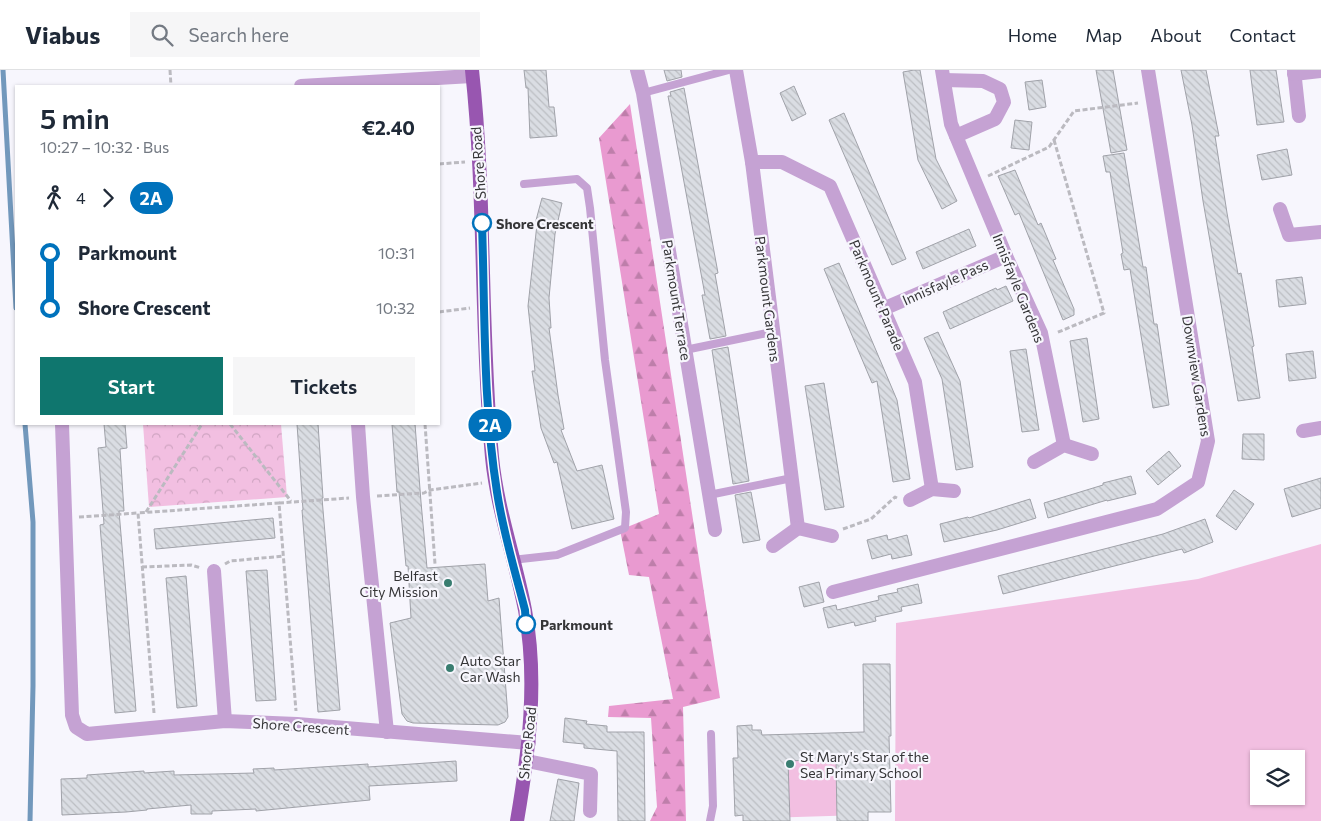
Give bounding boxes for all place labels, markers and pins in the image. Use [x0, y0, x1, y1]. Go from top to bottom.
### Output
marker: Shore Crescent [472, 213, 492, 233]
place label: Shore Crescent [496, 215, 594, 232]
place label: Belfast City Mission [359, 567, 438, 600]
marker: Belfast City Mission [442, 577, 454, 589]
marker: Parkmount [516, 614, 536, 634]
place label: Parkmount [540, 616, 613, 633]
place label: Auto Star Car Wash [460, 652, 521, 685]
marker: Auto Star Car Wash [444, 662, 456, 674]
place label: St Mary's Star of the Sea Primary School [800, 748, 929, 781]
marker: St Mary's Star of the Sea Primary School [784, 758, 796, 770]

